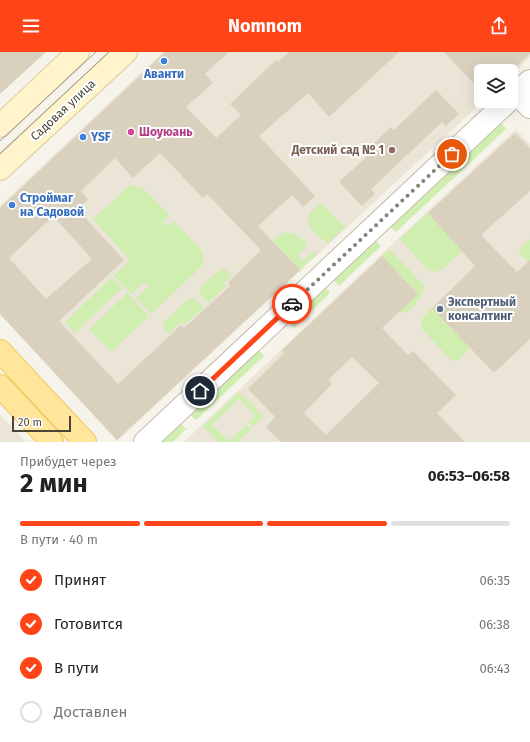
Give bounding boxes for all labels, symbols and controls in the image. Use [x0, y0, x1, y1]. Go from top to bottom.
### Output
icon: menu [20, 15, 42, 37]
text: Nomnom [228, 15, 302, 37]
icon: share [488, 15, 510, 37]
marker: Аванти [159, 56, 169, 66]
map controls [474, 64, 518, 108]
button: layers [474, 64, 518, 108]
place label: Аванти [143, 67, 184, 81]
street label: Садовая улица [28, 77, 98, 143]
place label: Шоуюань [139, 125, 193, 139]
marker: Шоуюань [126, 127, 136, 137]
place label: YSF [90, 130, 111, 144]
marker: YSF [78, 132, 88, 142]
pin [435, 137, 469, 171]
place label: Детский сад № 1 [291, 143, 384, 157]
icon: bag [441, 143, 463, 165]
marker: Детский сад № 1 [387, 145, 397, 155]
place label: Строймаг на Садовой [20, 191, 84, 219]
marker: Строймаг на Садовой [7, 200, 17, 210]
courier [272, 284, 312, 324]
icon: car [281, 293, 303, 315]
place label: Экспертный консалтинг [448, 295, 516, 323]
marker: Экспертный консалтинг [435, 304, 445, 314]
pin [183, 374, 217, 408]
icon: home [189, 380, 211, 402]
scale bar [12, 414, 71, 433]
text: 20 m [18, 416, 42, 429]
text: Прибудет через [20, 454, 117, 469]
text: 06:53–06:58 [428, 467, 510, 485]
text: 2 мин [20, 468, 88, 499]
text: В пути · 40 m [20, 532, 98, 547]
icon: check [20, 569, 42, 591]
text: Принят [54, 571, 106, 589]
text: 06:35 [480, 573, 510, 588]
icon: check [20, 613, 42, 635]
text: Готовится [54, 615, 123, 633]
text: 06:38 [479, 617, 510, 632]
icon: check [20, 657, 42, 679]
text: В пути [54, 659, 99, 677]
text: 06:43 [480, 661, 510, 676]
text: Доставлен [54, 703, 127, 721]

